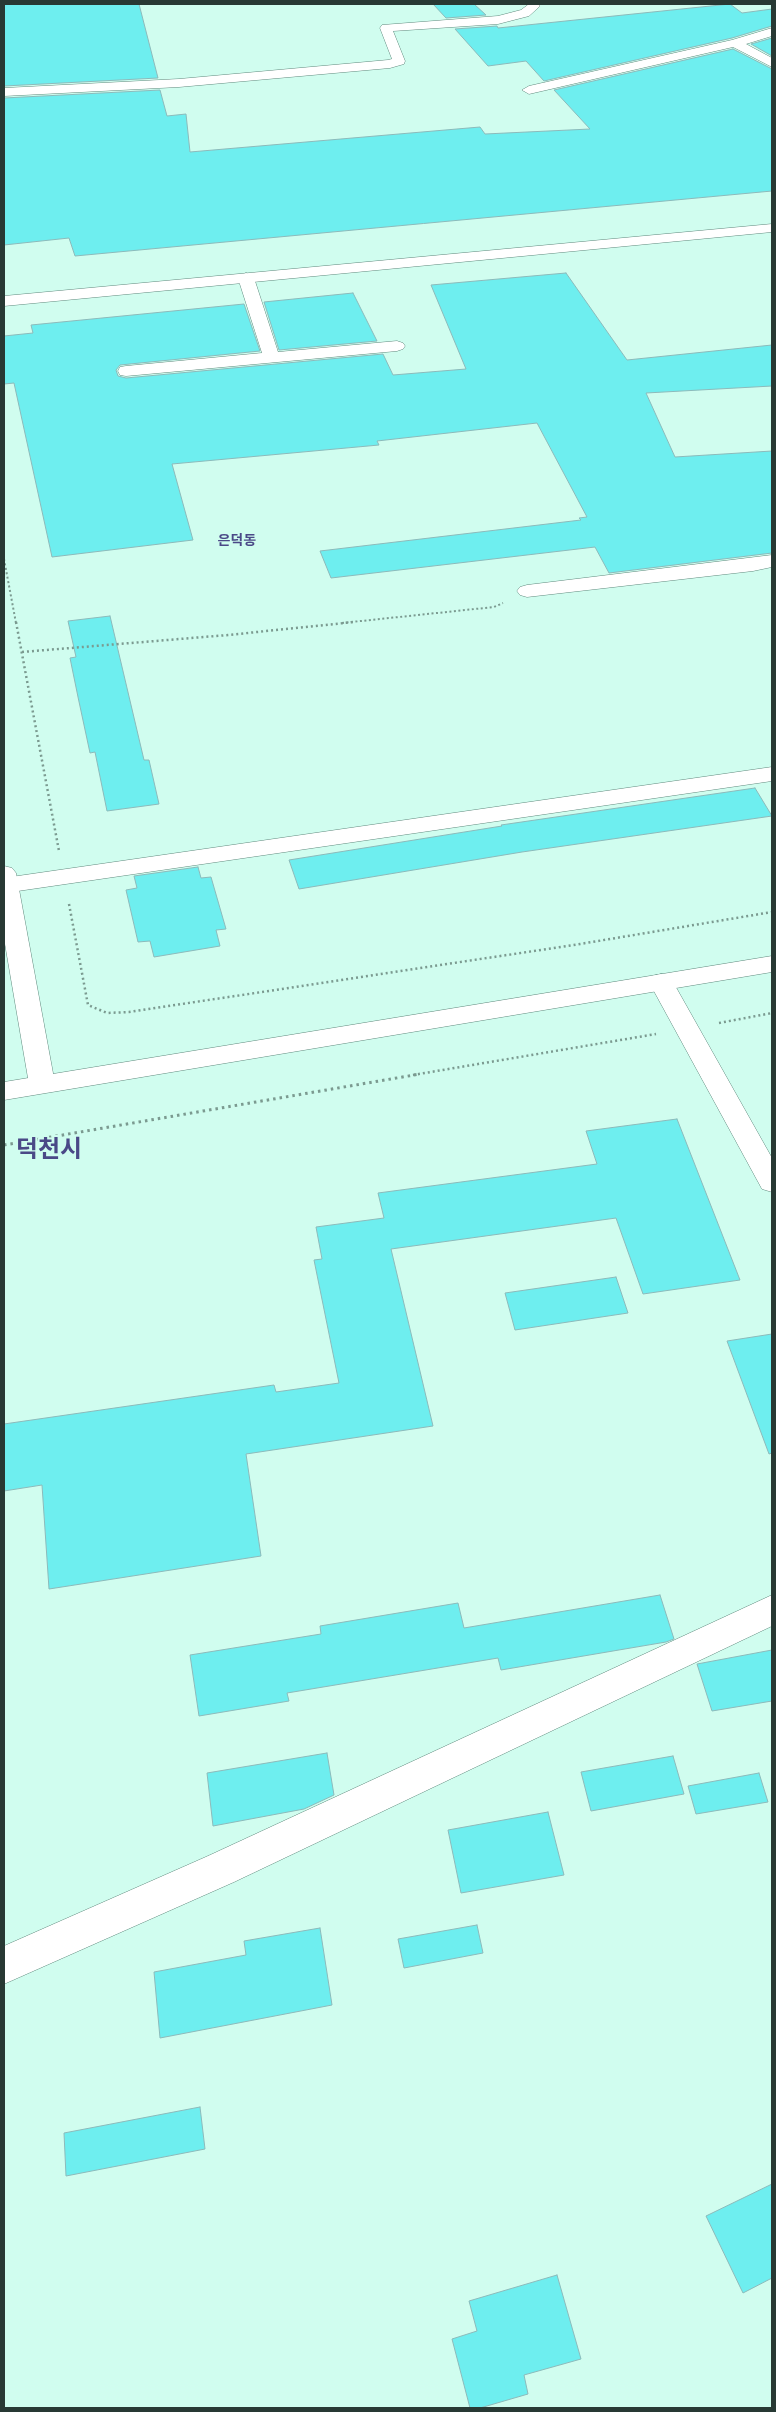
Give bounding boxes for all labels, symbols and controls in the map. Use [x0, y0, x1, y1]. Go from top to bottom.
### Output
district label: 은덕동 [218, 532, 256, 548]
district label: 덕천시 [16, 1135, 82, 1163]

